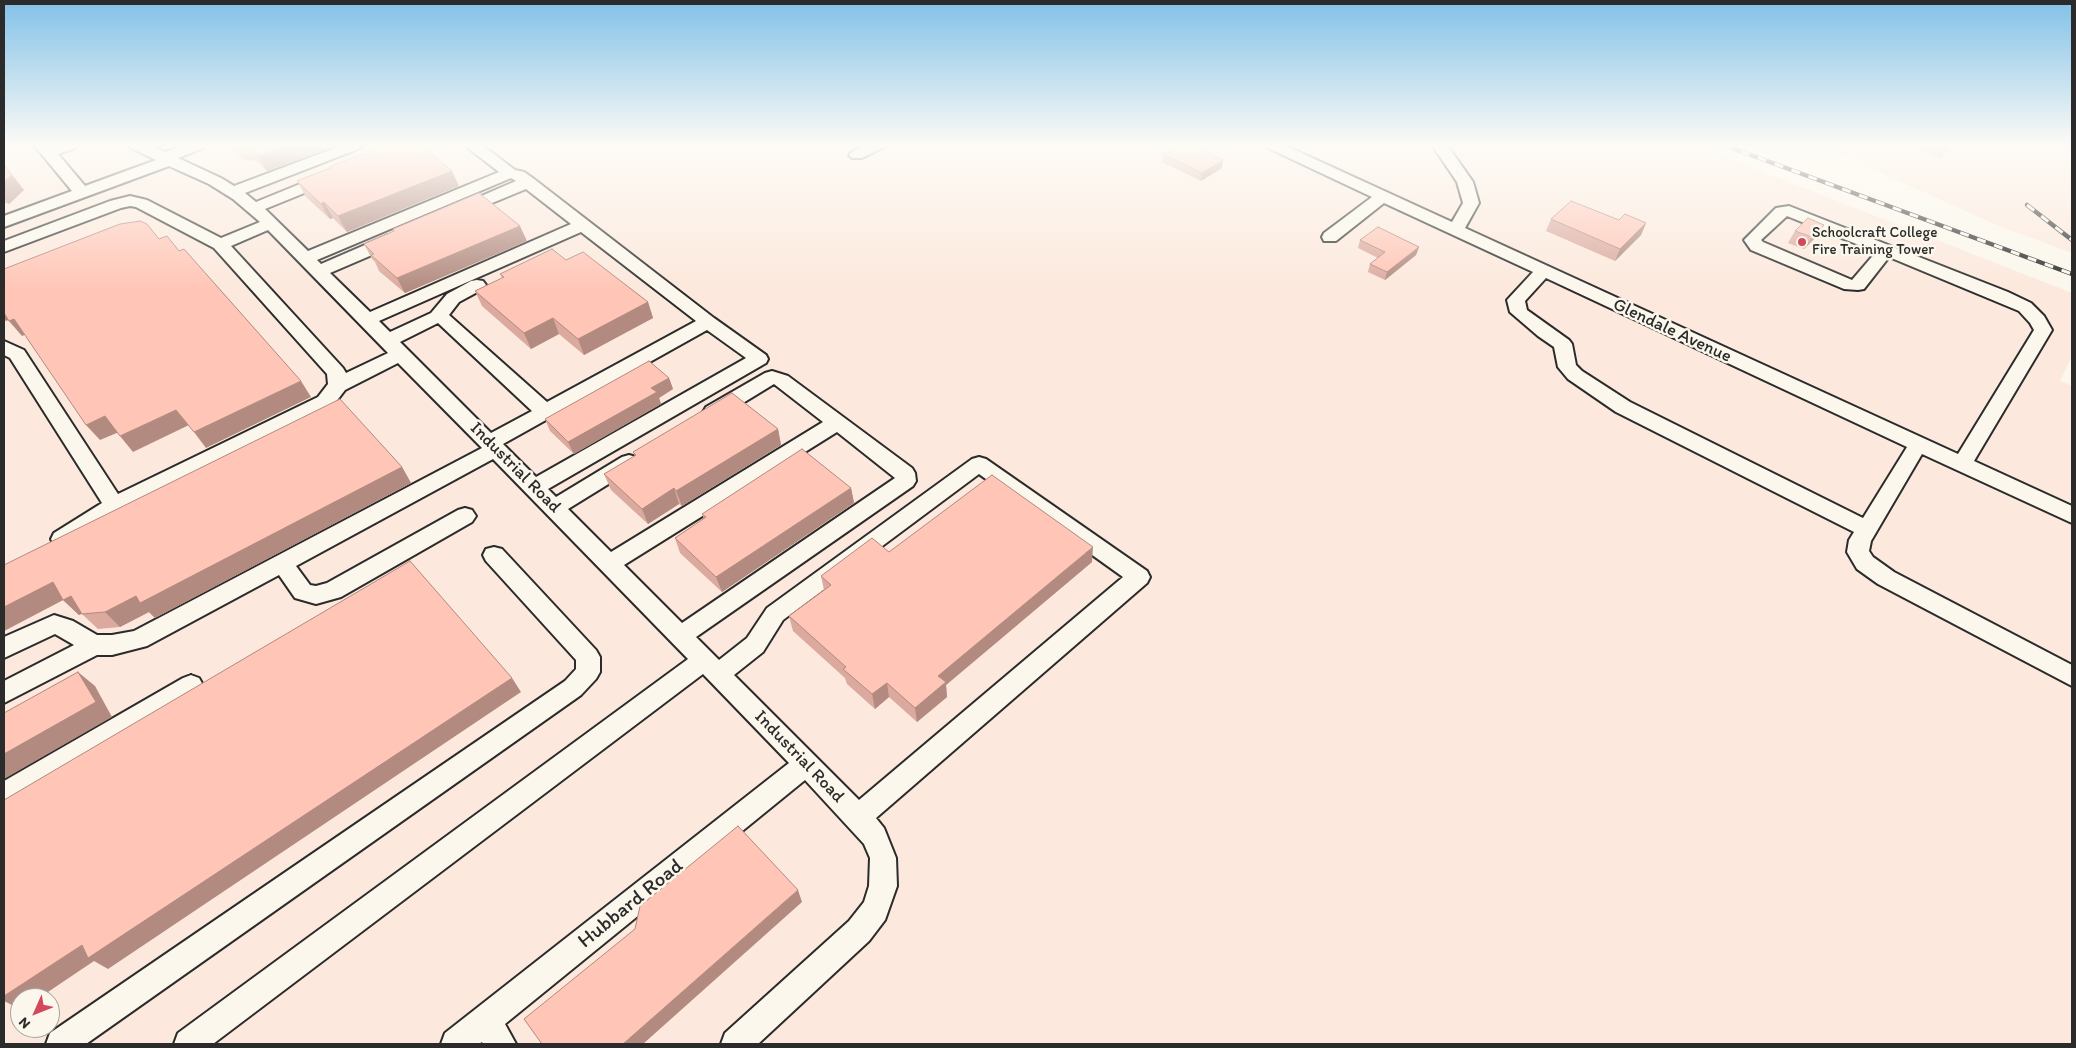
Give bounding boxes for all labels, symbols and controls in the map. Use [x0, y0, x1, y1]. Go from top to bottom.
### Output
place label: Schoolcraft College Fire Training Tower [1812, 224, 1937, 259]
marker: Schoolcraft College Fire Training Tower [1796, 236, 1808, 248]
street label: Glendale Avenue [1609, 294, 1735, 368]
street label: Industrial Road [465, 418, 565, 518]
street label: Industrial Road [750, 706, 848, 808]
street label: Hubbard Road [573, 854, 689, 954]
north arrow [10, 988, 60, 1038]
text: N [15, 1014, 34, 1032]

